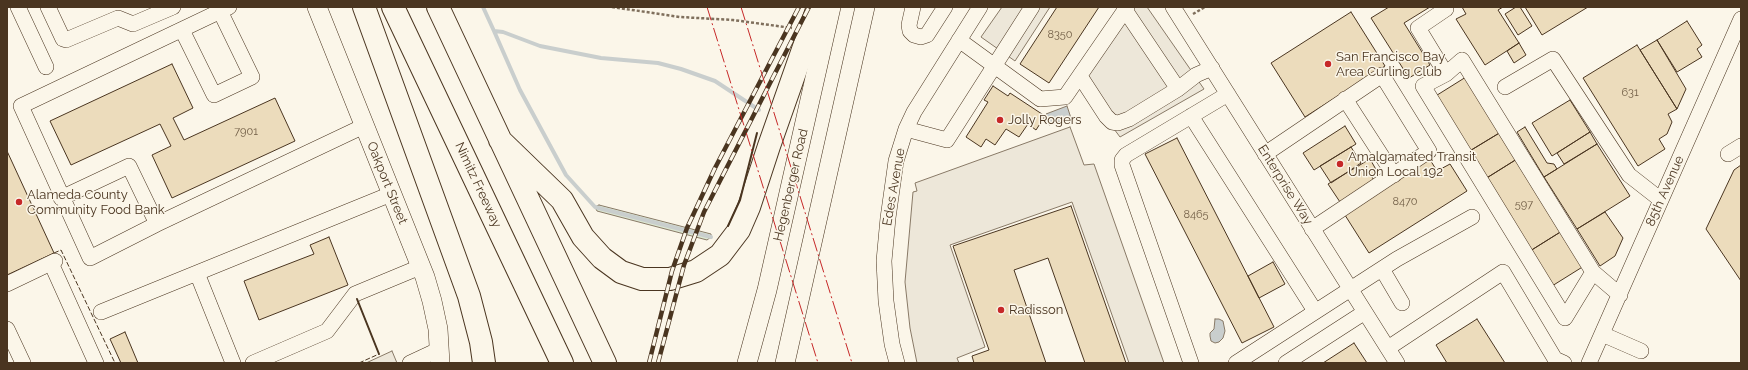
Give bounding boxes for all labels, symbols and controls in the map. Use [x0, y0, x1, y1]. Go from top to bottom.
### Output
house number: 8350 [1047, 28, 1073, 42]
place label: San Francisco Bay Area Curling Club [1336, 49, 1445, 80]
marker: San Francisco Bay Area Curling Club [1323, 59, 1333, 69]
house number: 631 [1621, 86, 1639, 100]
place label: Jolly Rogers [1008, 112, 1082, 128]
marker: Jolly Rogers [995, 115, 1005, 125]
house number: 7901 [234, 125, 258, 139]
street label: Hegenberger Road [770, 127, 812, 243]
street label: Oakport Street [363, 139, 411, 227]
street label: Nimitz Freeway [451, 140, 505, 230]
street label: Enterprise Way [1254, 142, 1316, 228]
street label: Edes Avenue [879, 147, 909, 227]
place label: Amalgamated Transit Union Local 192 [1348, 149, 1476, 180]
street label: 85th Avenue [1642, 153, 1688, 229]
marker: Amalgamated Transit Union Local 192 [1335, 159, 1345, 169]
place label: Alameda County Community Food Bank [27, 187, 165, 218]
house number: 8470 [1392, 195, 1418, 209]
marker: Alameda County Community Food Bank [14, 197, 24, 207]
house number: 597 [1515, 198, 1533, 212]
house number: 8465 [1183, 208, 1209, 222]
place label: Radisson [1009, 302, 1063, 318]
marker: Radisson [996, 305, 1006, 315]

